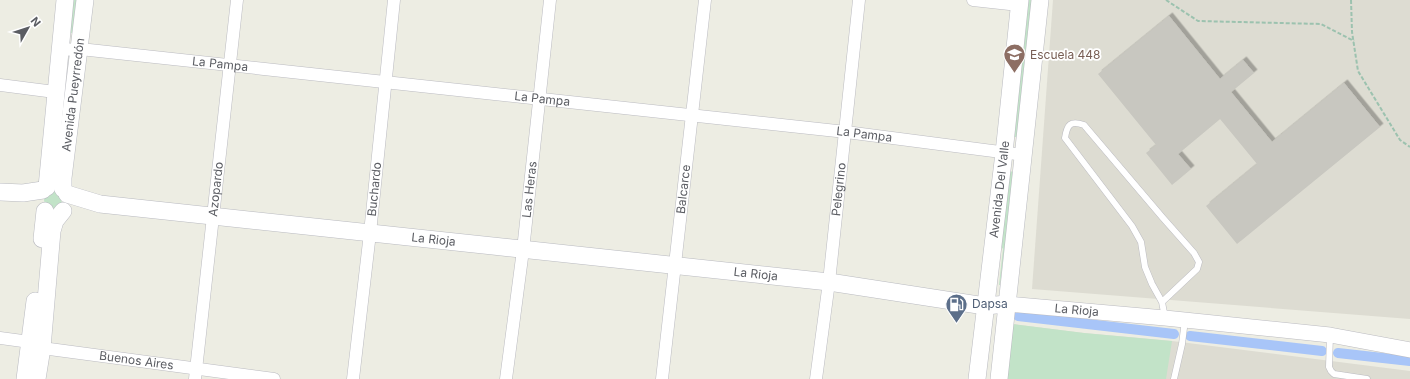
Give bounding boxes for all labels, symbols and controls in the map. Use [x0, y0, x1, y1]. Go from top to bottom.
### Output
north arrow [8, 8, 48, 48]
text: N [28, 14, 44, 29]
street label: Avenida Pueyrredón [58, 37, 87, 152]
school or university icon: Escuela 448 [1001, 42, 1027, 75]
place label: Escuela 448 [1030, 47, 1100, 62]
street label: La Pampa [192, 53, 249, 74]
street label: La Pampa [514, 88, 571, 109]
street label: La Pampa [836, 123, 893, 145]
street label: Avenida Del Valle [986, 140, 1012, 239]
street label: Las Heras [519, 160, 540, 218]
street label: Azopardo [205, 161, 226, 217]
street label: Buchardo [364, 161, 384, 217]
street label: Pelegrino [828, 162, 849, 217]
street label: Balcarce [673, 164, 693, 215]
street label: La Rioja [411, 229, 457, 249]
street label: La Rioja [733, 264, 779, 283]
fuel station icon: Dapsa [943, 291, 969, 324]
place label: Dapsa [972, 296, 1008, 311]
street label: La Rioja [1054, 300, 1100, 319]
street label: Buenos Aires [98, 348, 175, 373]

